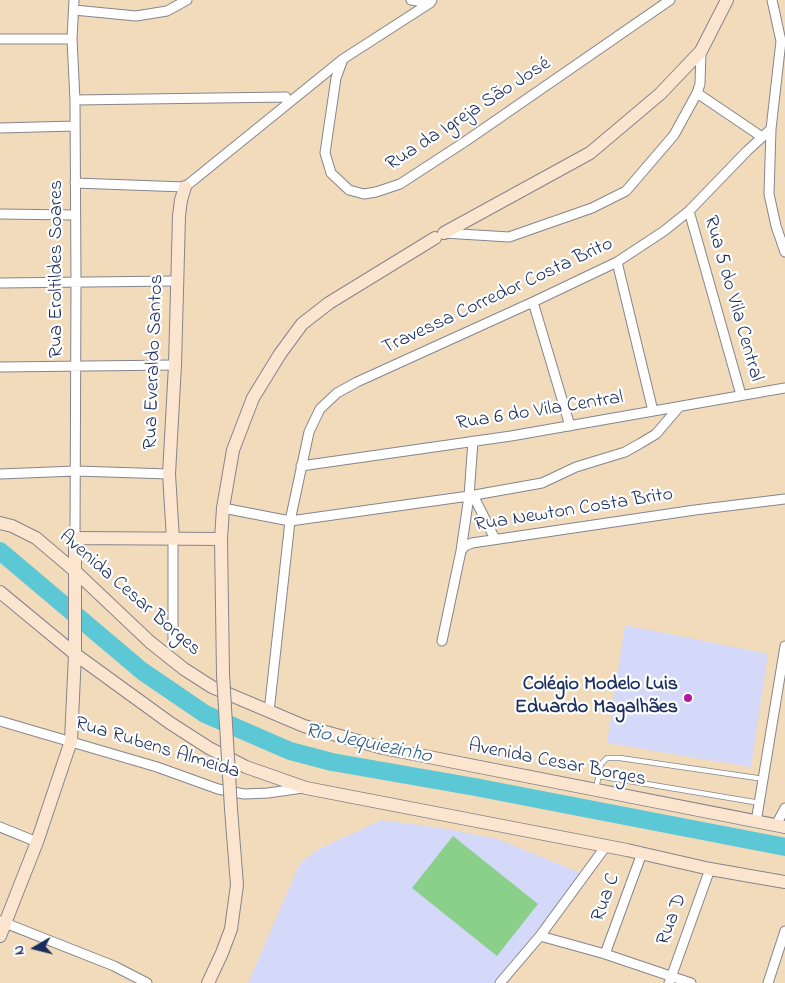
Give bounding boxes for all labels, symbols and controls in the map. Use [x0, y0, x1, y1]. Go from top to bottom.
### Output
street label: Rua da Igreja São José [382, 53, 556, 177]
street label: Rua Eroltildes Soares [46, 180, 70, 358]
street label: Rua 5 do Vila Central [697, 213, 767, 385]
street label: Travessa Corredor Costa Brito [379, 233, 617, 361]
street label: Rua Everaldo Santos [140, 274, 170, 450]
street label: Rua 6 do Vila Central [455, 387, 625, 437]
street label: Rua Newton Costa Brito [473, 483, 675, 539]
street label: Avenida Cesar Borges [53, 526, 205, 662]
place label: Colégio Modelo Luis Eduardo Magalhães [515, 674, 678, 721]
marker: Colégio Modelo Luis Eduardo Magalhães [682, 692, 694, 704]
street label: Rua Rubens Almeida [72, 713, 242, 785]
water label: Rio Jequiezinho [302, 719, 434, 771]
street label: Avenida Cesar Borges [466, 735, 648, 793]
street label: Rua C [587, 871, 627, 925]
street label: Rua D [653, 891, 693, 949]
north arrow [10, 923, 60, 973]
text: N [9, 944, 31, 956]

